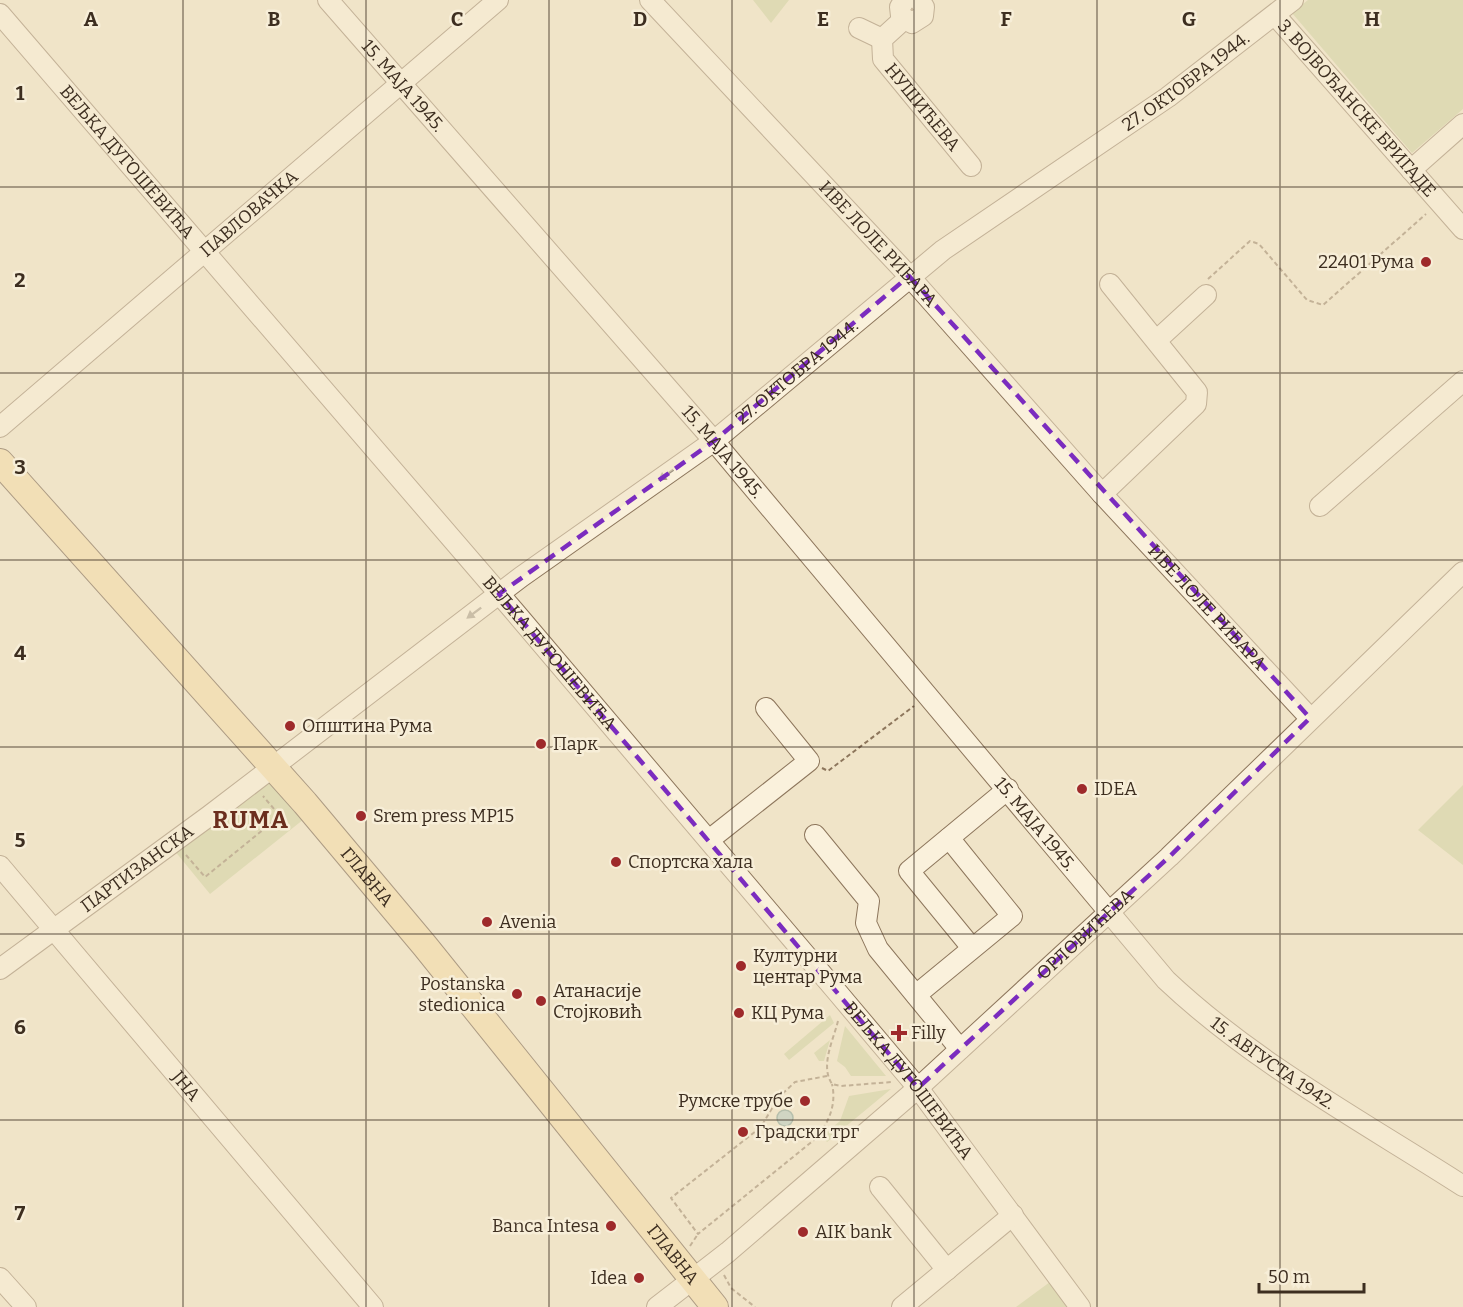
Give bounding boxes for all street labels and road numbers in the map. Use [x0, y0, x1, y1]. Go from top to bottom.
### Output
street label: 3. ВОЈВОЂАНСКЕ БРИГАДЕ [1273, 15, 1441, 201]
street label: 27. ОКТОБРА 1944. [1118, 27, 1254, 136]
street label: 15. МАЈА 1945. [357, 35, 449, 136]
street label: НУШИЋЕВА [880, 59, 965, 156]
street label: ВЕЉКА ДУГОШЕВИЋА [55, 81, 199, 243]
street label: ПАВЛОВАЧКА [196, 165, 303, 262]
street label: ИВЕ ЛОЛЕ РИБАРА [814, 176, 942, 311]
street label: 27. ОКТОБРА 1944. [731, 314, 863, 429]
street label: 15. МАЈА 1945. [677, 401, 768, 503]
street label: ИВЕ ЛОЛЕ РИБАРА [1143, 540, 1271, 675]
street label: ВЕЉКА ДУГОШЕВИЋА [478, 572, 621, 735]
street label: 15. МАЈА 1945. [990, 773, 1081, 875]
street label: ПАРТИЗАНСКА [77, 820, 198, 917]
street label: ГЛАВНА [336, 843, 398, 911]
street label: ОРЛОВИЋЕВА [1032, 884, 1138, 984]
street label: ВЕЉКА ДУГОШЕВИЋА [839, 997, 978, 1164]
street label: 15. АВГУСТА 1942. [1206, 1012, 1339, 1114]
street label: ЈНА [166, 1066, 205, 1106]
street label: ГЛАВНА [642, 1220, 704, 1289]

